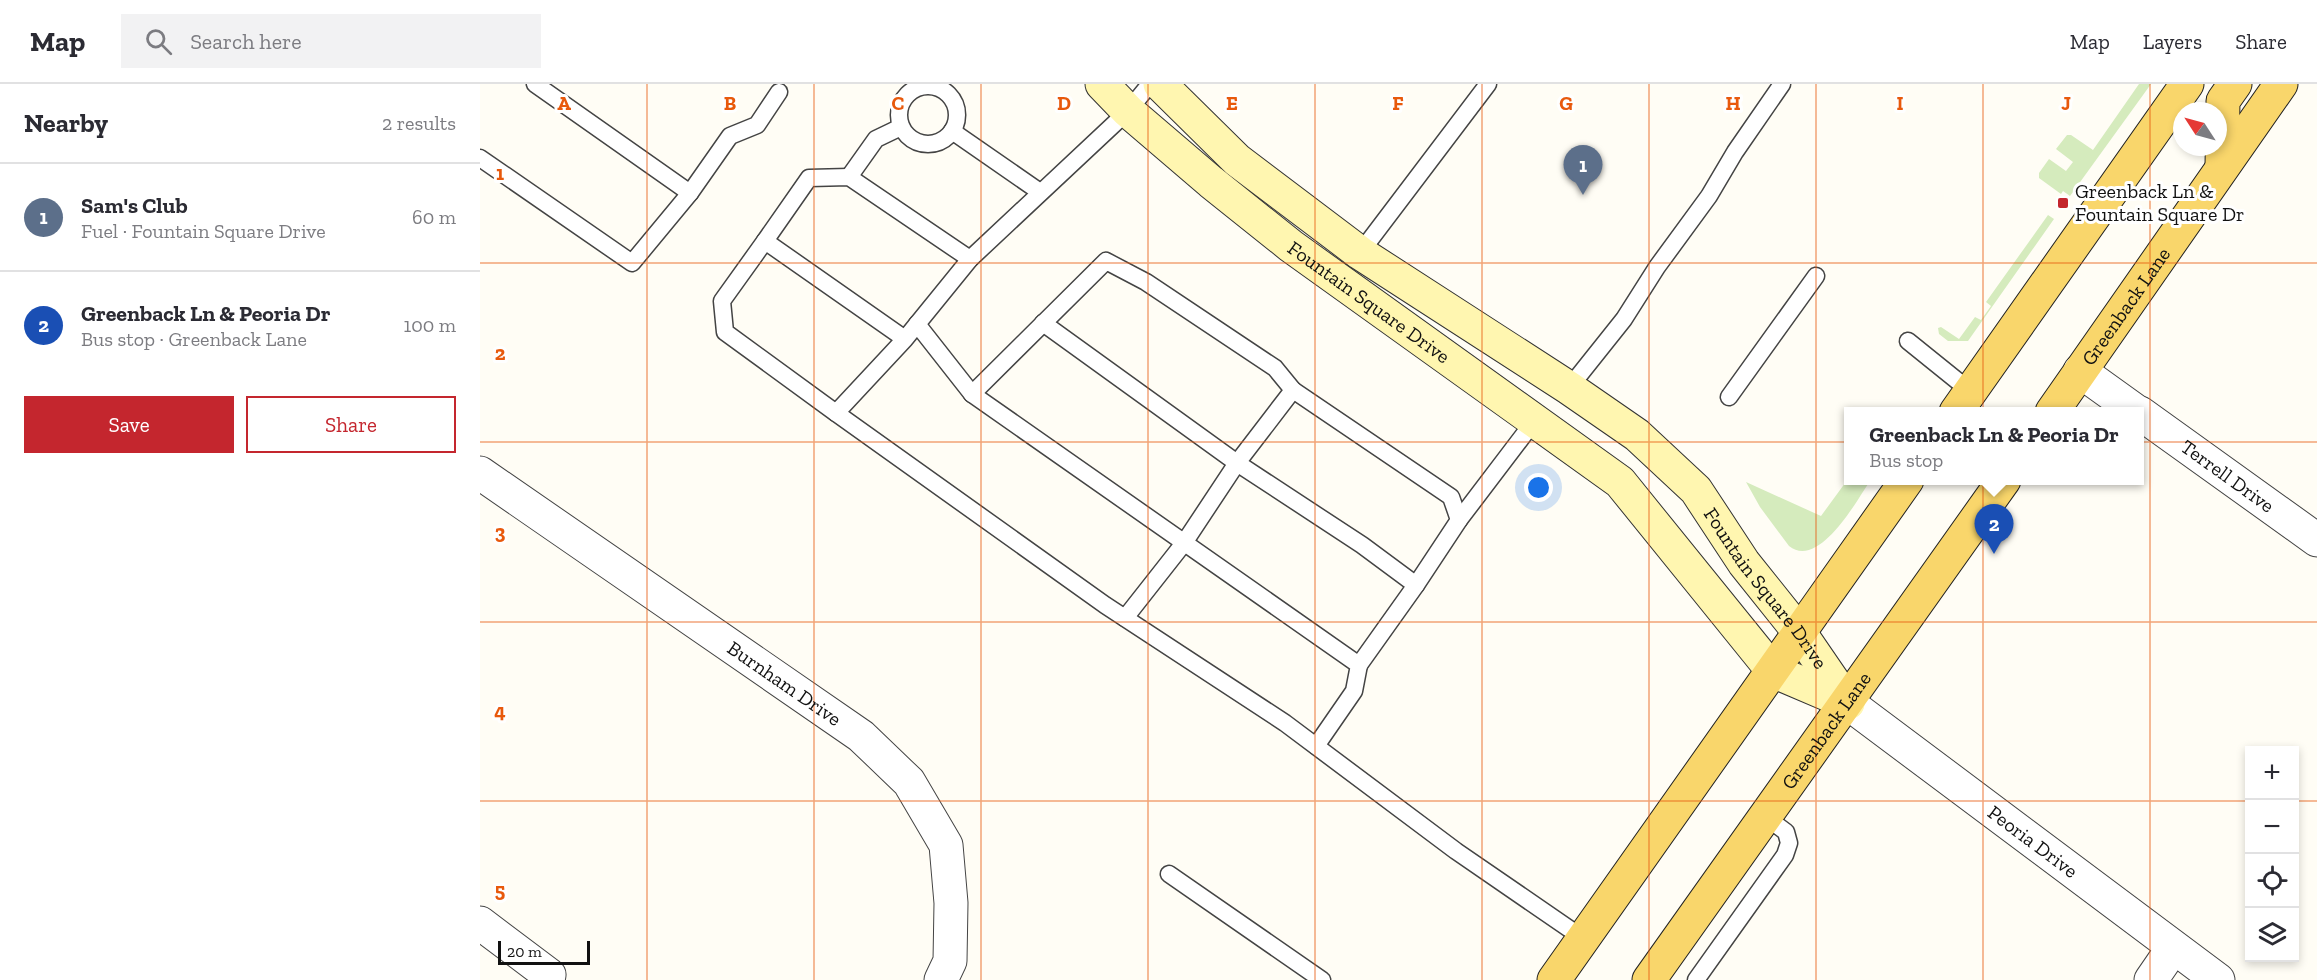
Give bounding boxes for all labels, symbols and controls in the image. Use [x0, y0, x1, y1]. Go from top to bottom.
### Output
search box [121, 14, 541, 68]
text: Map [30, 25, 85, 58]
icon: search [142, 25, 175, 58]
text: Search here [190, 28, 302, 55]
text: Map [2070, 29, 2110, 54]
text: Layers [2143, 29, 2202, 54]
text: Share [2235, 29, 2287, 54]
text: A [557, 91, 571, 115]
text: B [724, 91, 736, 115]
text: C [892, 91, 905, 115]
text: D [1057, 91, 1071, 115]
text: E [1226, 91, 1238, 115]
text: F [1392, 91, 1404, 115]
text: G [1559, 91, 1573, 115]
text: H [1725, 91, 1741, 115]
text: I [1896, 91, 1904, 115]
text: J [2061, 91, 2071, 115]
north arrow [2173, 102, 2227, 156]
text: Nearby [24, 107, 108, 139]
text: 2 results [382, 111, 456, 135]
pin: 1 [1564, 146, 1602, 195]
text: 1 [496, 161, 504, 185]
place label: Greenback Ln & Fountain Square Dr [2075, 179, 2244, 226]
text: Sam's Club [81, 192, 188, 219]
marker: Greenback Ln & Fountain Square Dr [2056, 196, 2070, 210]
text: 1 [39, 205, 48, 229]
text: 60 m [412, 205, 456, 229]
text: Fuel · Fountain Square Drive [81, 219, 326, 243]
street label: Fountain Square Drive [1283, 236, 1455, 368]
street label: Greenback Lane [2076, 243, 2175, 370]
text: Greenback Ln & Peoria Dr [81, 300, 330, 327]
text: 2 [38, 313, 49, 337]
text: 100 m [403, 313, 456, 337]
text: Bus stop · Greenback Lane [81, 327, 307, 351]
text: 2 [495, 341, 506, 365]
button: Save [24, 396, 234, 453]
button: Share [246, 396, 456, 453]
popup [1844, 407, 2144, 485]
text: Greenback Ln & Peoria Dr [1869, 421, 2119, 448]
street label: Terrell Drive [2176, 434, 2279, 518]
text: Bus stop [1869, 448, 1943, 472]
your location [1524, 473, 1553, 502]
street label: Fountain Square Drive [1699, 503, 1833, 673]
pin: 2 [1974, 504, 2014, 554]
text: 3 [495, 520, 506, 544]
street label: Burnham Drive [723, 636, 846, 731]
street label: Greenback Lane [1776, 667, 1876, 794]
text: 4 [494, 699, 506, 723]
map controls [2245, 746, 2299, 962]
button: + [2245, 746, 2299, 800]
street label: Peoria Drive [1983, 800, 2083, 883]
button: − [2245, 800, 2299, 854]
button: locate [2245, 854, 2299, 908]
text: 5 [495, 878, 505, 902]
button: layers [2245, 908, 2299, 962]
scale bar [498, 938, 590, 966]
text: 20 m [507, 942, 542, 961]

